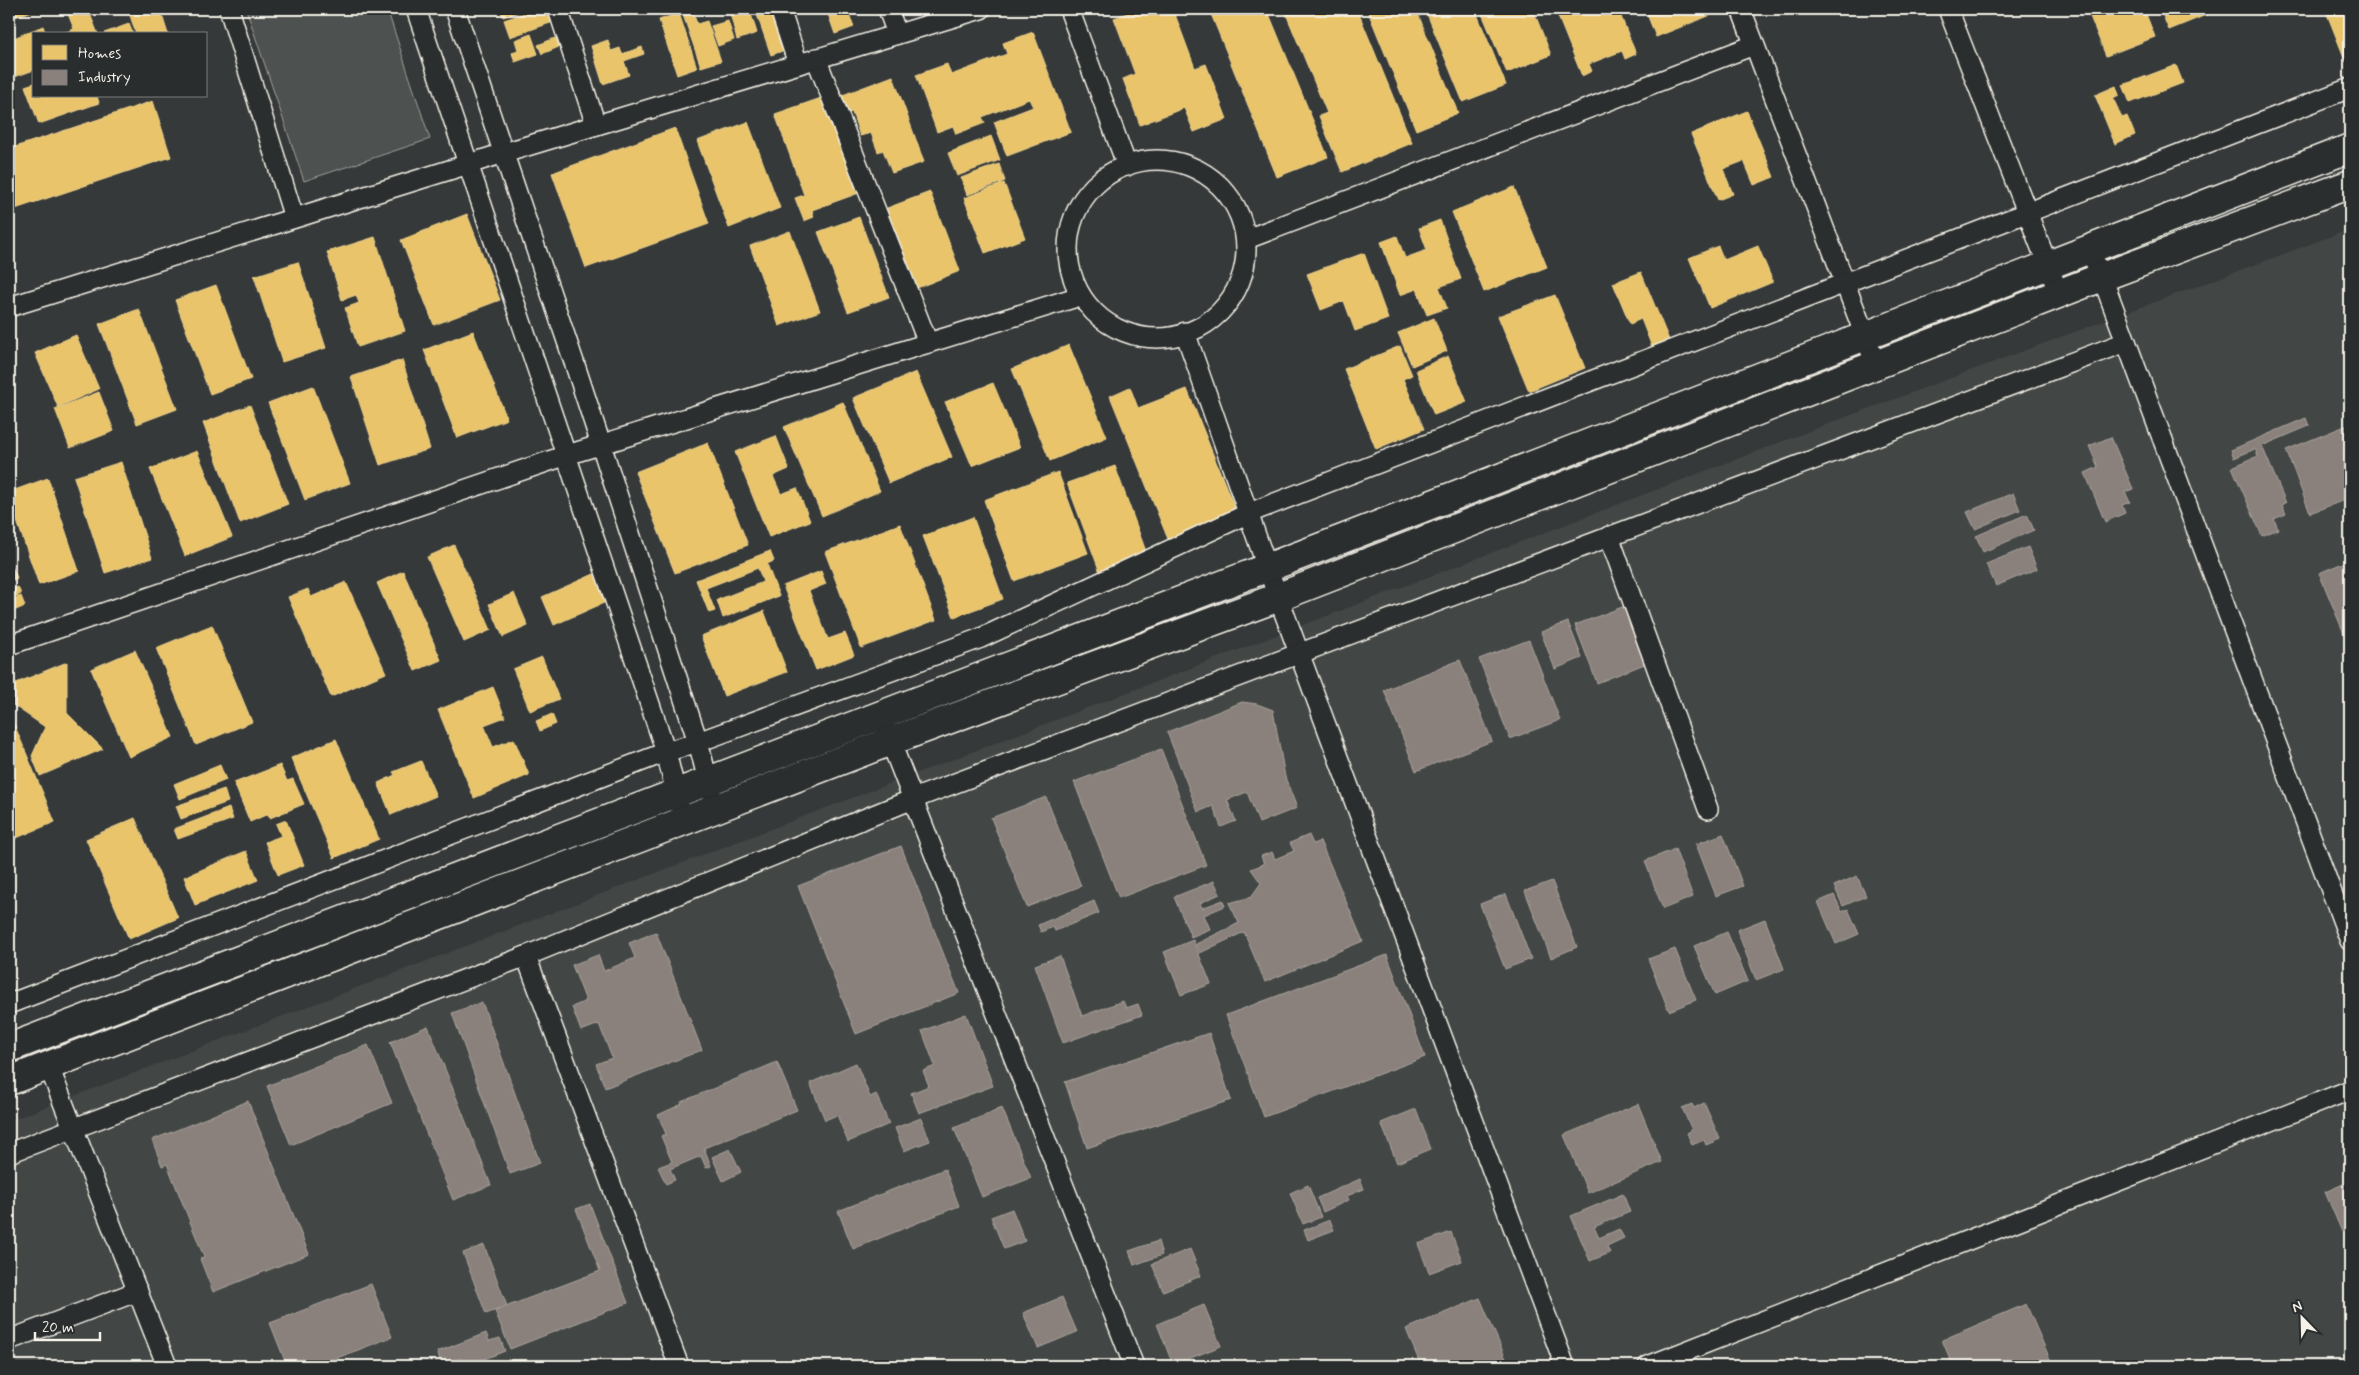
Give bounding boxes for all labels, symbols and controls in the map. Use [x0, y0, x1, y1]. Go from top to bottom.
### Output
legend [32, 32, 208, 98]
text: Homes [78, 44, 121, 64]
text: Industry [78, 68, 131, 88]
north arrow [2276, 1292, 2326, 1342]
text: N [2290, 1297, 2305, 1317]
scale bar [35, 1310, 100, 1342]
text: 20 m [42, 1318, 74, 1338]

